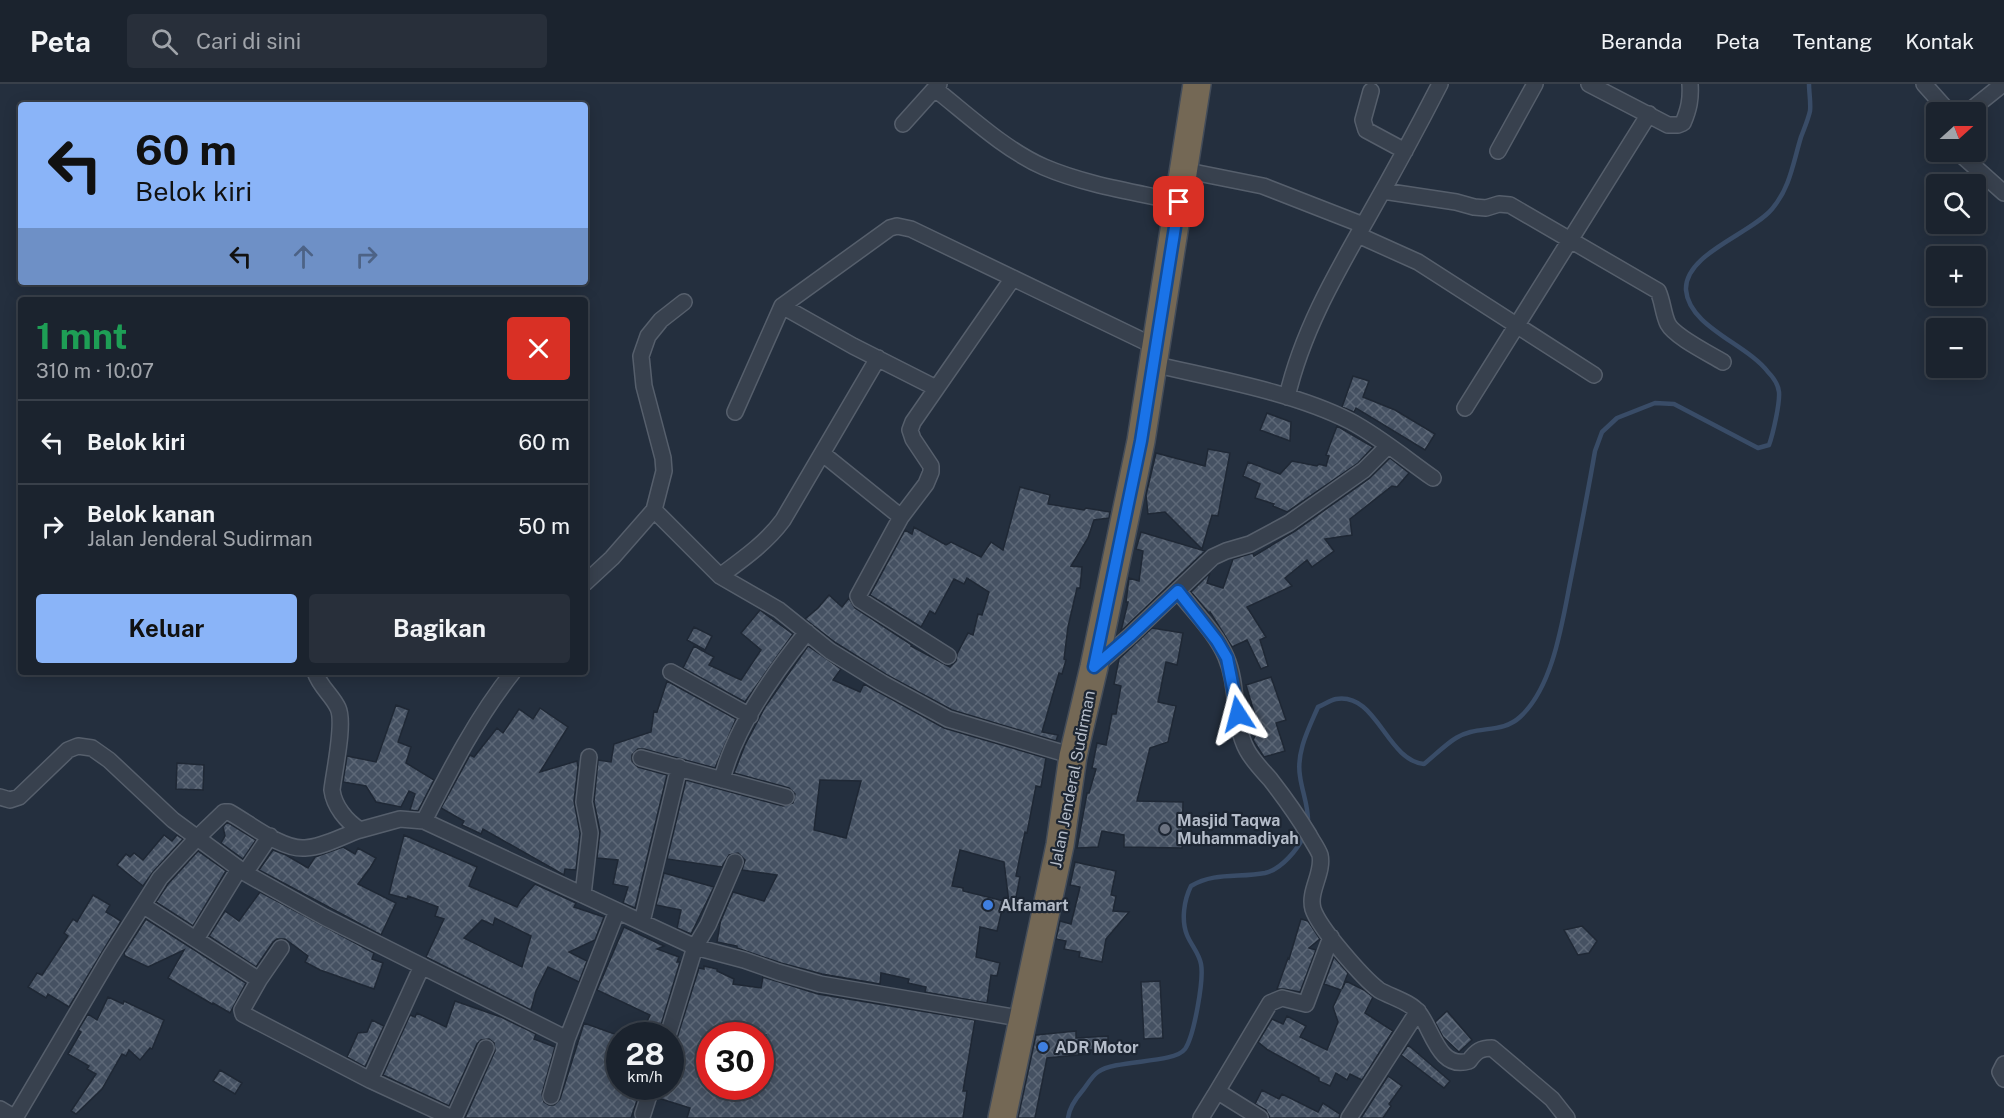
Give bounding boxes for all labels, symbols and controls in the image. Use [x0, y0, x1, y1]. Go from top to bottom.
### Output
search box [127, 14, 547, 68]
text: Peta [30, 25, 91, 58]
icon: search [148, 25, 181, 58]
text: Cari di sini [196, 28, 301, 54]
text: Beranda [1601, 29, 1682, 54]
text: Peta [1715, 29, 1760, 54]
text: Tentang [1793, 29, 1872, 54]
text: Kontak [1905, 29, 1974, 54]
north arrow [1926, 102, 1986, 162]
map controls [1926, 102, 1986, 378]
text: 60 m [135, 125, 237, 174]
icon: left [36, 126, 114, 204]
button: search [1926, 174, 1986, 234]
text: Belok kiri [135, 175, 252, 207]
pin [1153, 176, 1204, 227]
icon: arrive [1162, 185, 1195, 218]
icon: left [224, 240, 257, 273]
icon: ahead [287, 240, 320, 273]
icon: right [350, 240, 383, 273]
button: + [1926, 246, 1986, 306]
text: 1 mnt [36, 315, 127, 357]
button: close [507, 317, 570, 380]
button: − [1926, 318, 1986, 378]
text: 310 m · 10:07 [36, 359, 154, 383]
icon: left [36, 426, 69, 459]
text: Belok kiri [87, 429, 185, 455]
text: 60 m [519, 429, 570, 455]
text: Belok kanan [87, 501, 215, 527]
icon: right [36, 510, 69, 543]
text: 50 m [518, 513, 570, 539]
text: Jalan Jenderal Sudirman [87, 527, 312, 551]
button: Keluar [36, 594, 297, 663]
button: Bagikan [309, 594, 570, 663]
position arrow [1206, 682, 1270, 746]
street label: Jalan Jenderal Sudirman [1046, 689, 1099, 869]
place label: Masjid Taqwa Muhammadiyah [1177, 811, 1299, 848]
marker: Masjid Taqwa Muhammadiyah [1158, 822, 1172, 836]
place label: Alfamart [1000, 896, 1069, 915]
marker: Alfamart [981, 898, 995, 912]
speed limit sign: 30 [696, 1022, 774, 1100]
text: 28 [625, 1036, 665, 1072]
place label: ADR Motor [1055, 1038, 1139, 1057]
marker: ADR Motor [1036, 1040, 1050, 1054]
text: km/h [627, 1068, 663, 1085]

